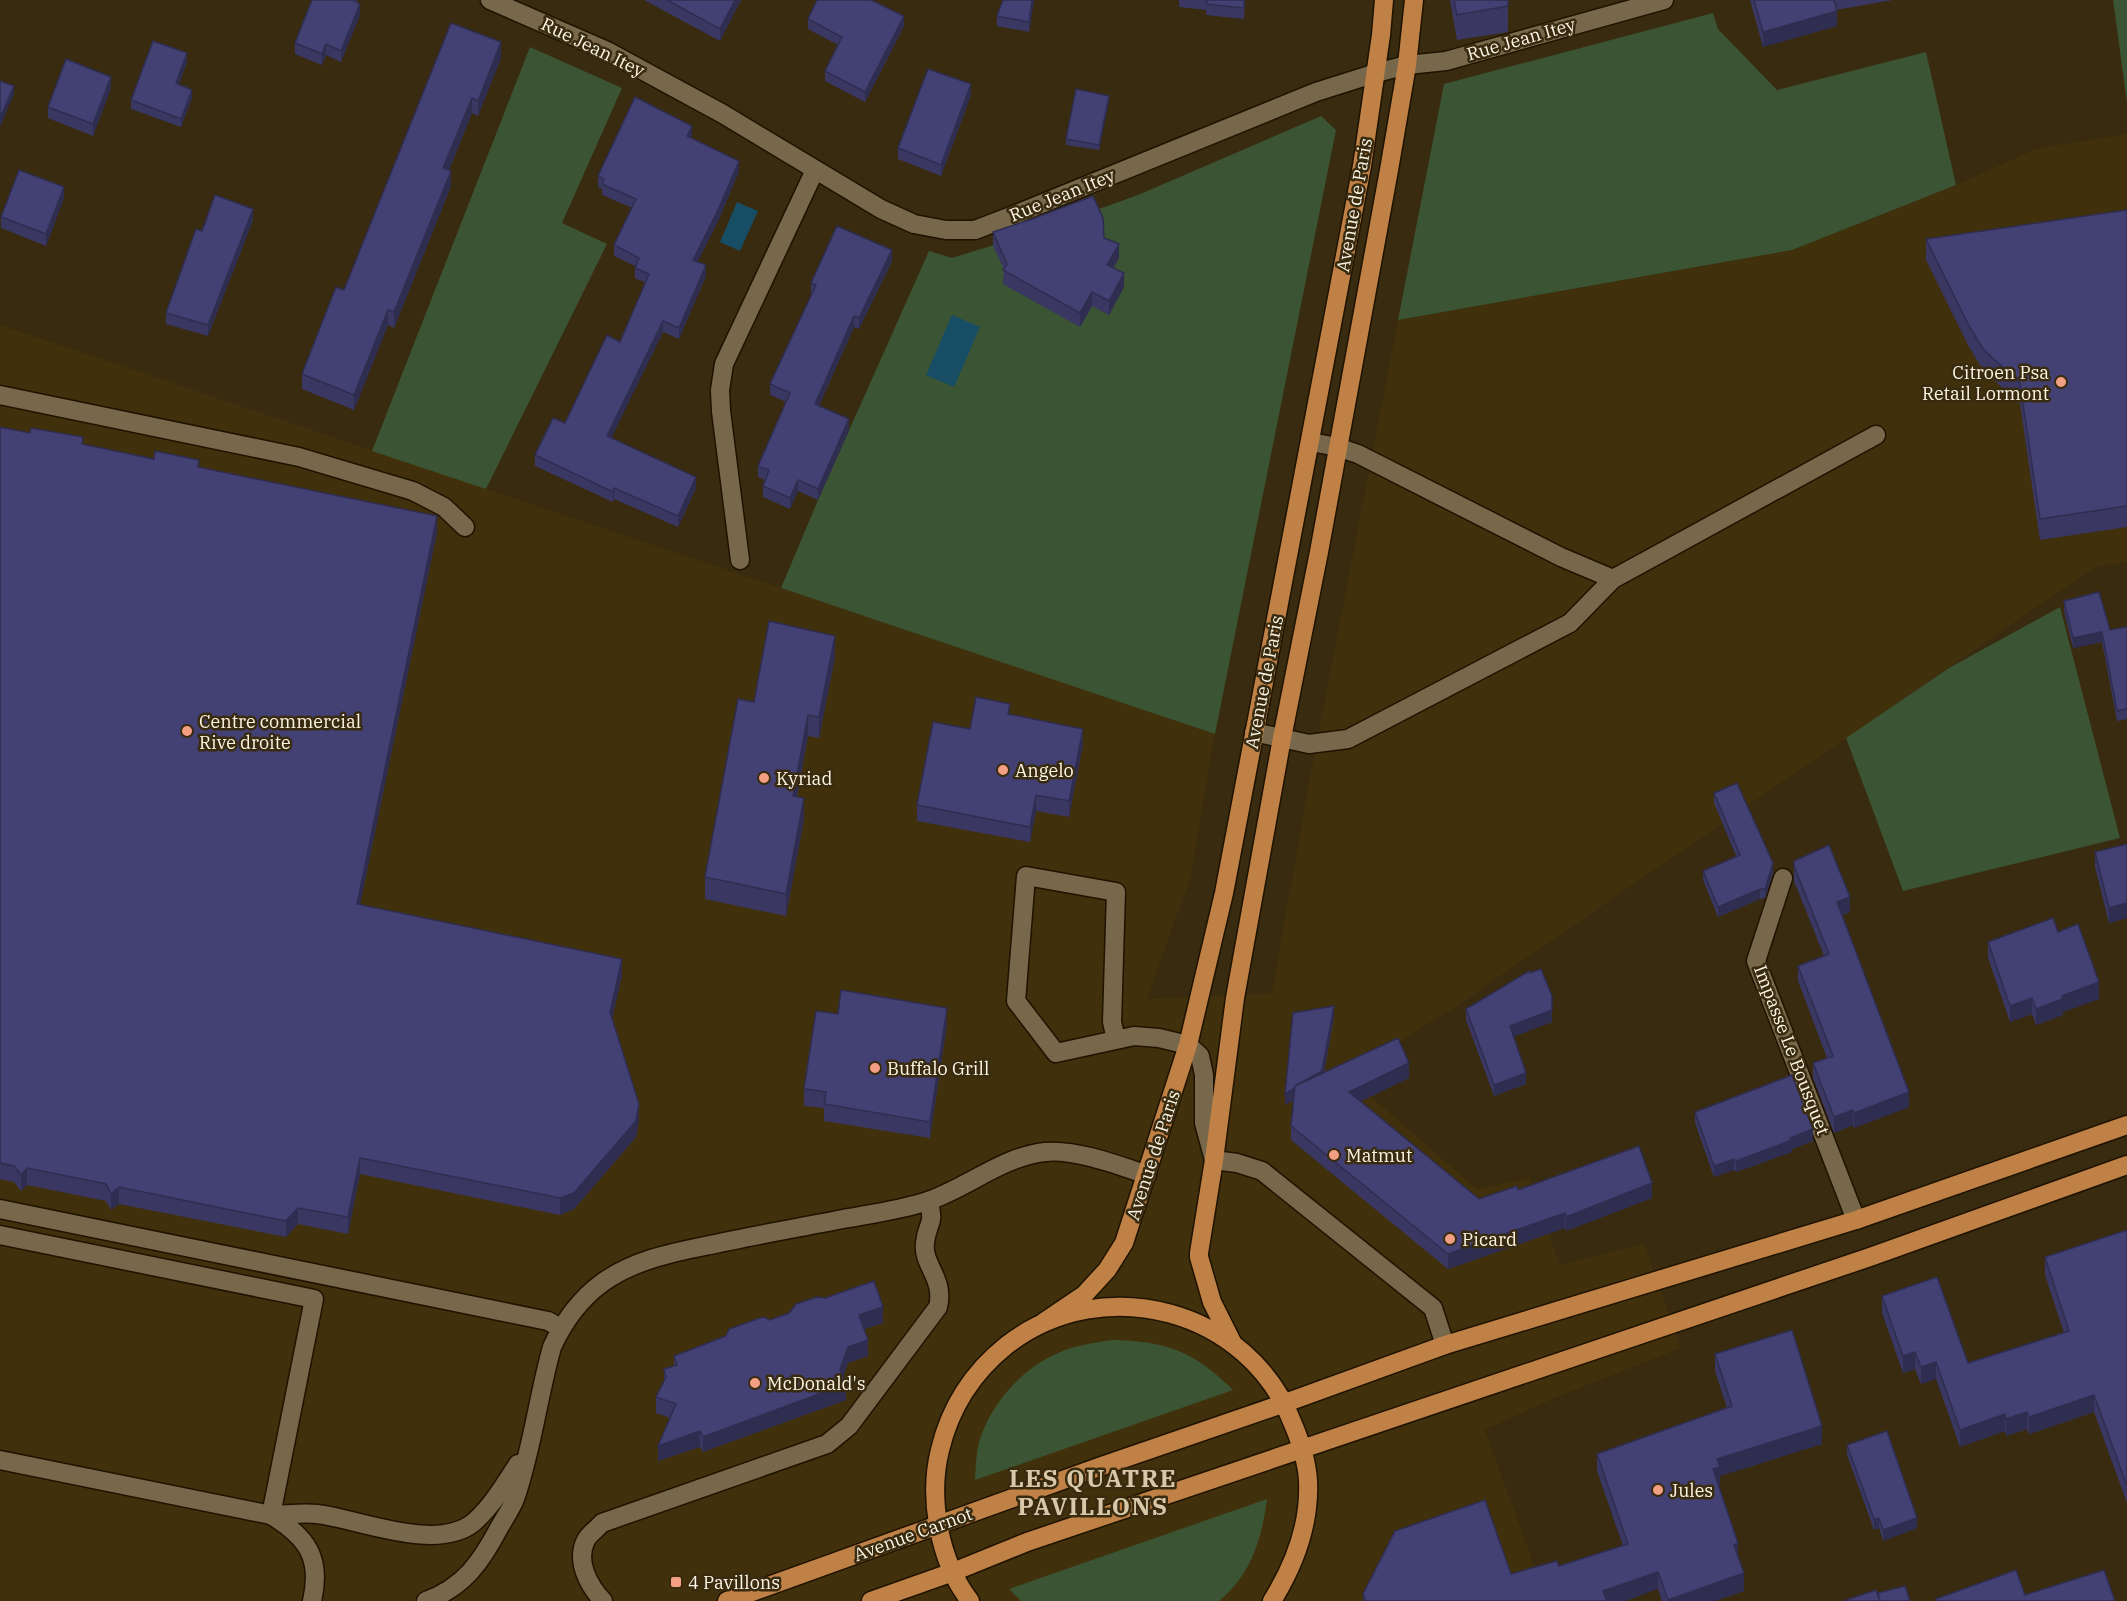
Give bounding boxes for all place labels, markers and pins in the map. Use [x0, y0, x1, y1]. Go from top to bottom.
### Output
place label: Citroen Psa Retail Lormont [1922, 361, 2049, 405]
marker: Citroen Psa Retail Lormont [2054, 375, 2068, 389]
place label: Centre commercial Rive droite [199, 710, 361, 754]
marker: Centre commercial Rive droite [180, 724, 194, 738]
place label: Angelo [1015, 759, 1074, 782]
marker: Angelo [996, 763, 1010, 777]
place label: Kyriad [776, 767, 832, 790]
marker: Kyriad [757, 771, 771, 785]
place label: Buffalo Grill [887, 1057, 989, 1080]
marker: Buffalo Grill [868, 1061, 882, 1075]
place label: Matmut [1346, 1144, 1412, 1167]
marker: Matmut [1327, 1148, 1341, 1162]
place label: Picard [1462, 1228, 1517, 1251]
marker: Picard [1443, 1232, 1457, 1246]
place label: McDonald's [767, 1372, 866, 1395]
marker: McDonald's [748, 1376, 762, 1390]
place label: Jules [1670, 1479, 1713, 1502]
marker: Jules [1651, 1483, 1665, 1497]
place label: 4 Pavillons [688, 1571, 780, 1594]
marker: 4 Pavillons [669, 1575, 683, 1589]

